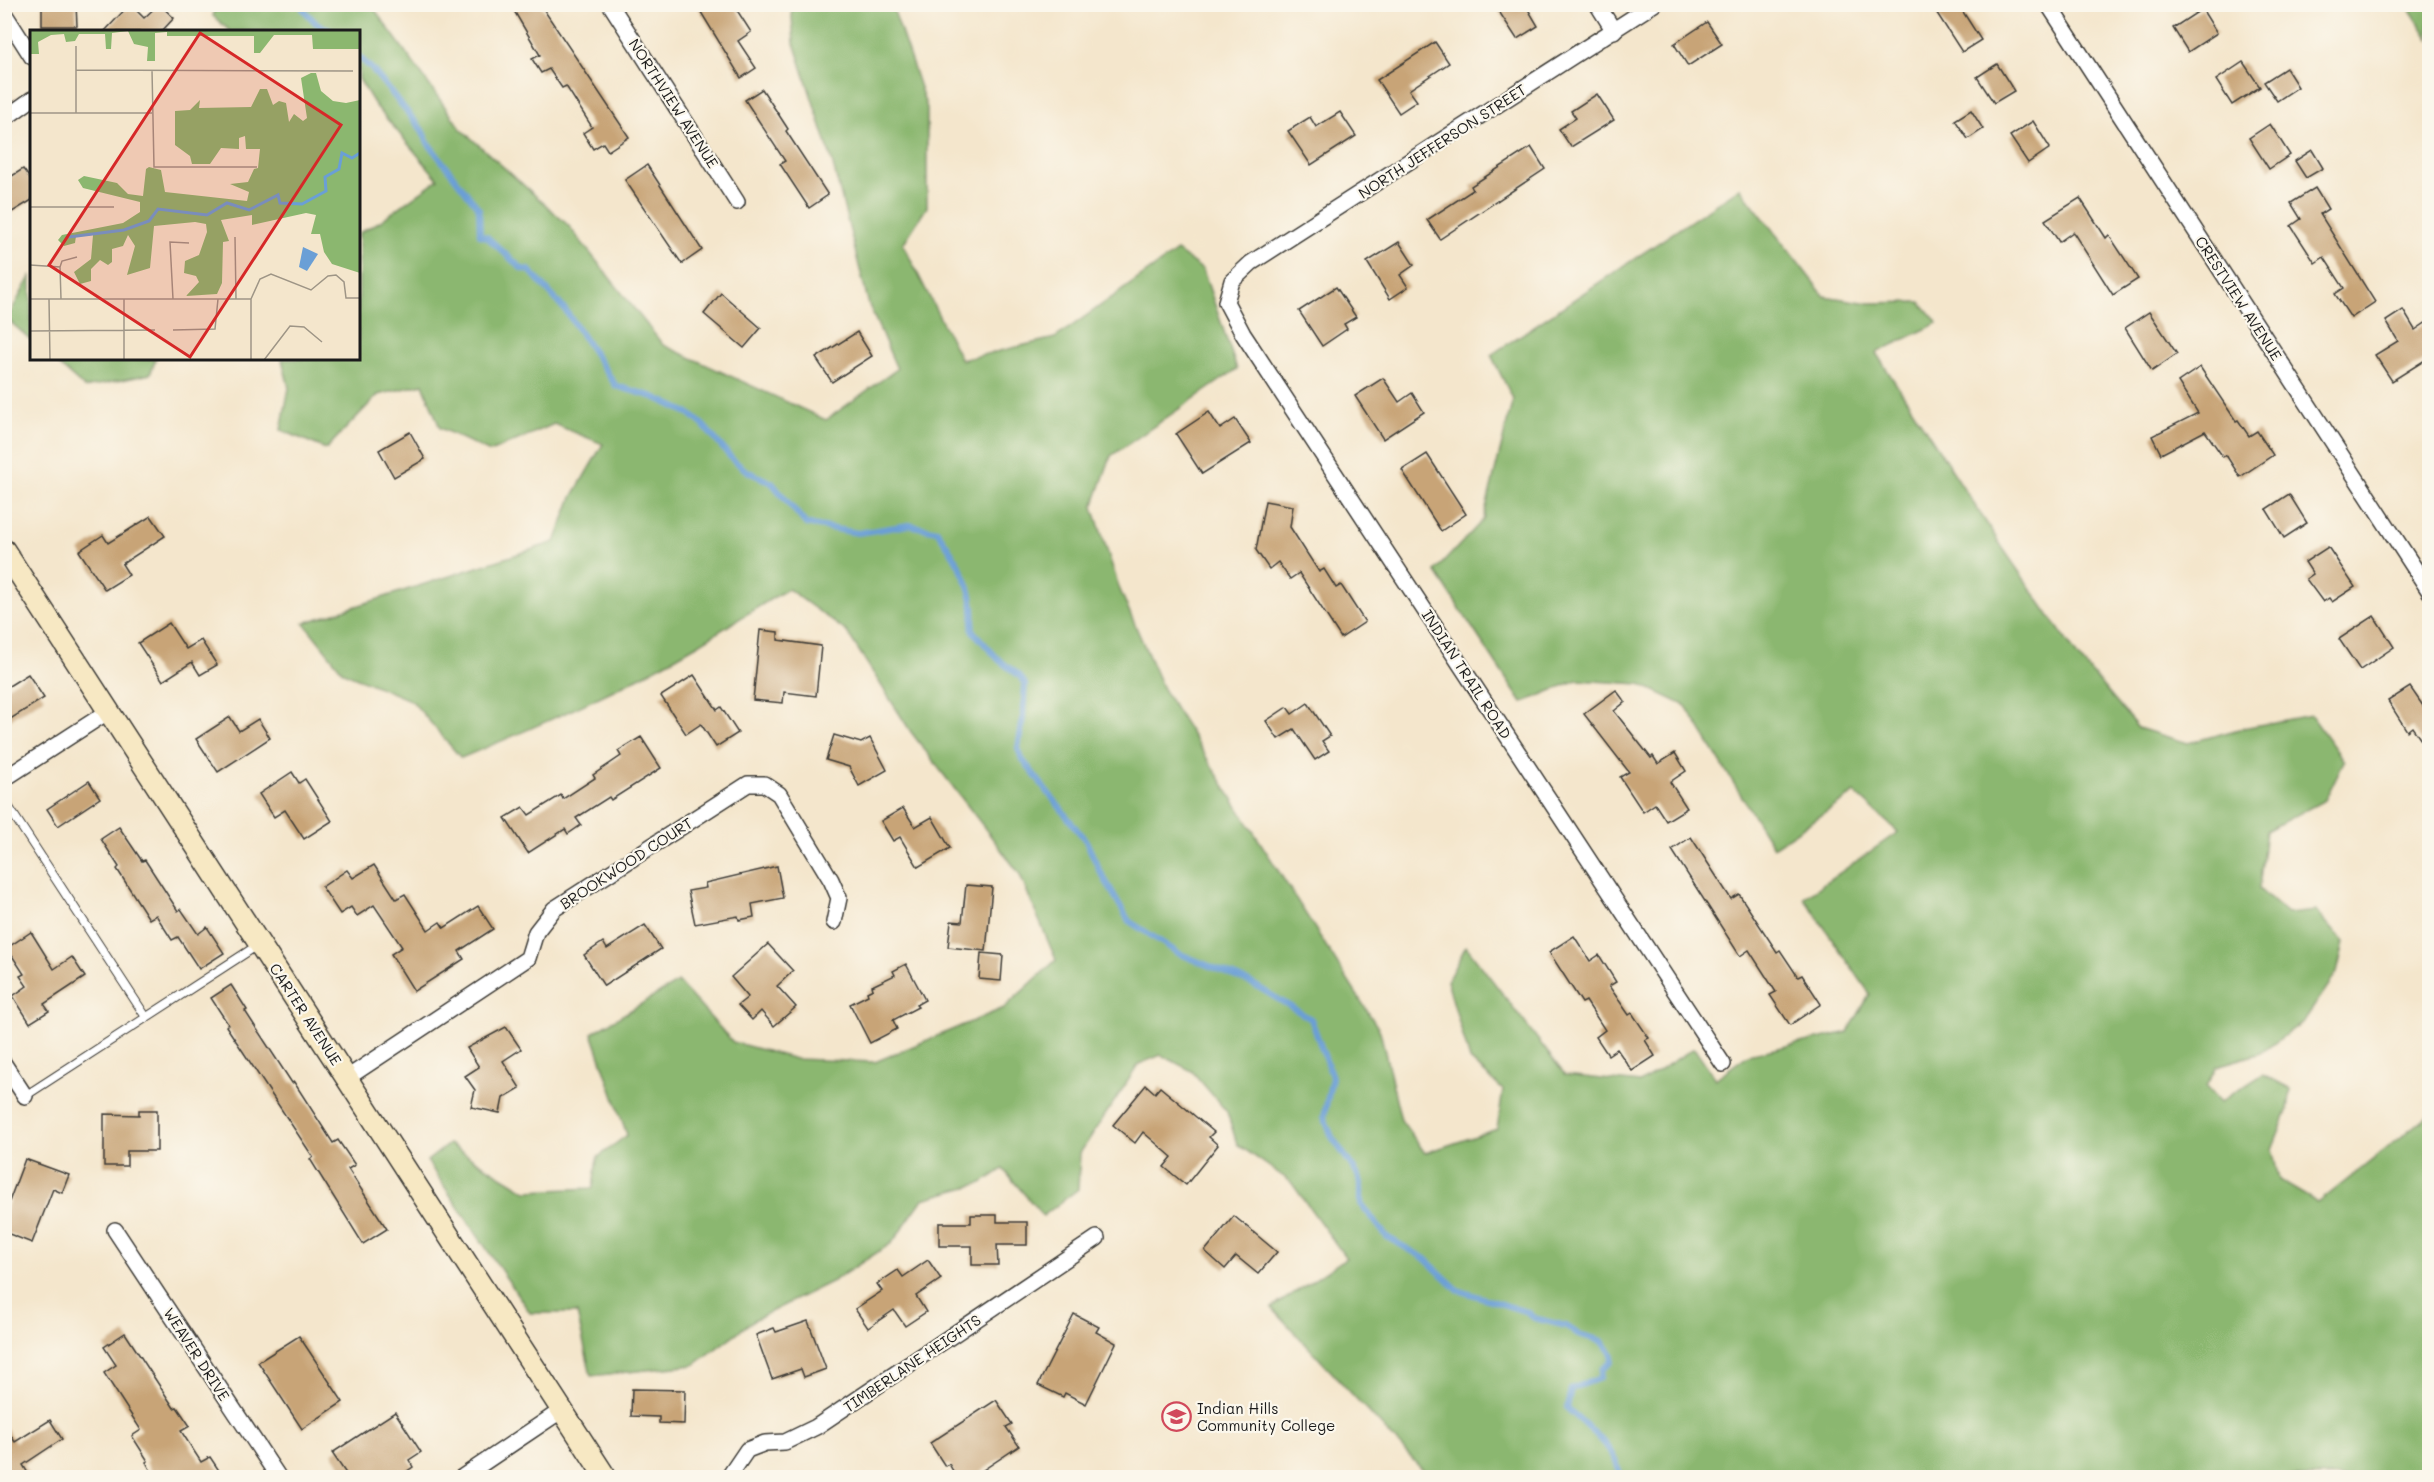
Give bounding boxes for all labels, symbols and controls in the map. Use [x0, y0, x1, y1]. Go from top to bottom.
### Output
inset map [30, 30, 360, 360]
street label: NORTHVIEW AVENUE [625, 34, 724, 172]
street label: NORTH JEFFERSON STREET [1354, 79, 1530, 203]
street label: CRESTVIEW AVENUE [2191, 232, 2287, 364]
street label: INDIAN TRAIL ROAD [1418, 605, 1516, 743]
street label: BROOKWOOD COURT [556, 813, 696, 913]
street label: CARTER AVENUE [265, 959, 347, 1069]
street label: WEAVER DRIVE [159, 1304, 235, 1405]
street label: TIMBERLANE HEIGHTS [839, 1310, 985, 1416]
place label: Indian Hills Community College [1197, 1398, 1335, 1435]
school or university icon: Indian Hills Community College [1160, 1401, 1192, 1433]

